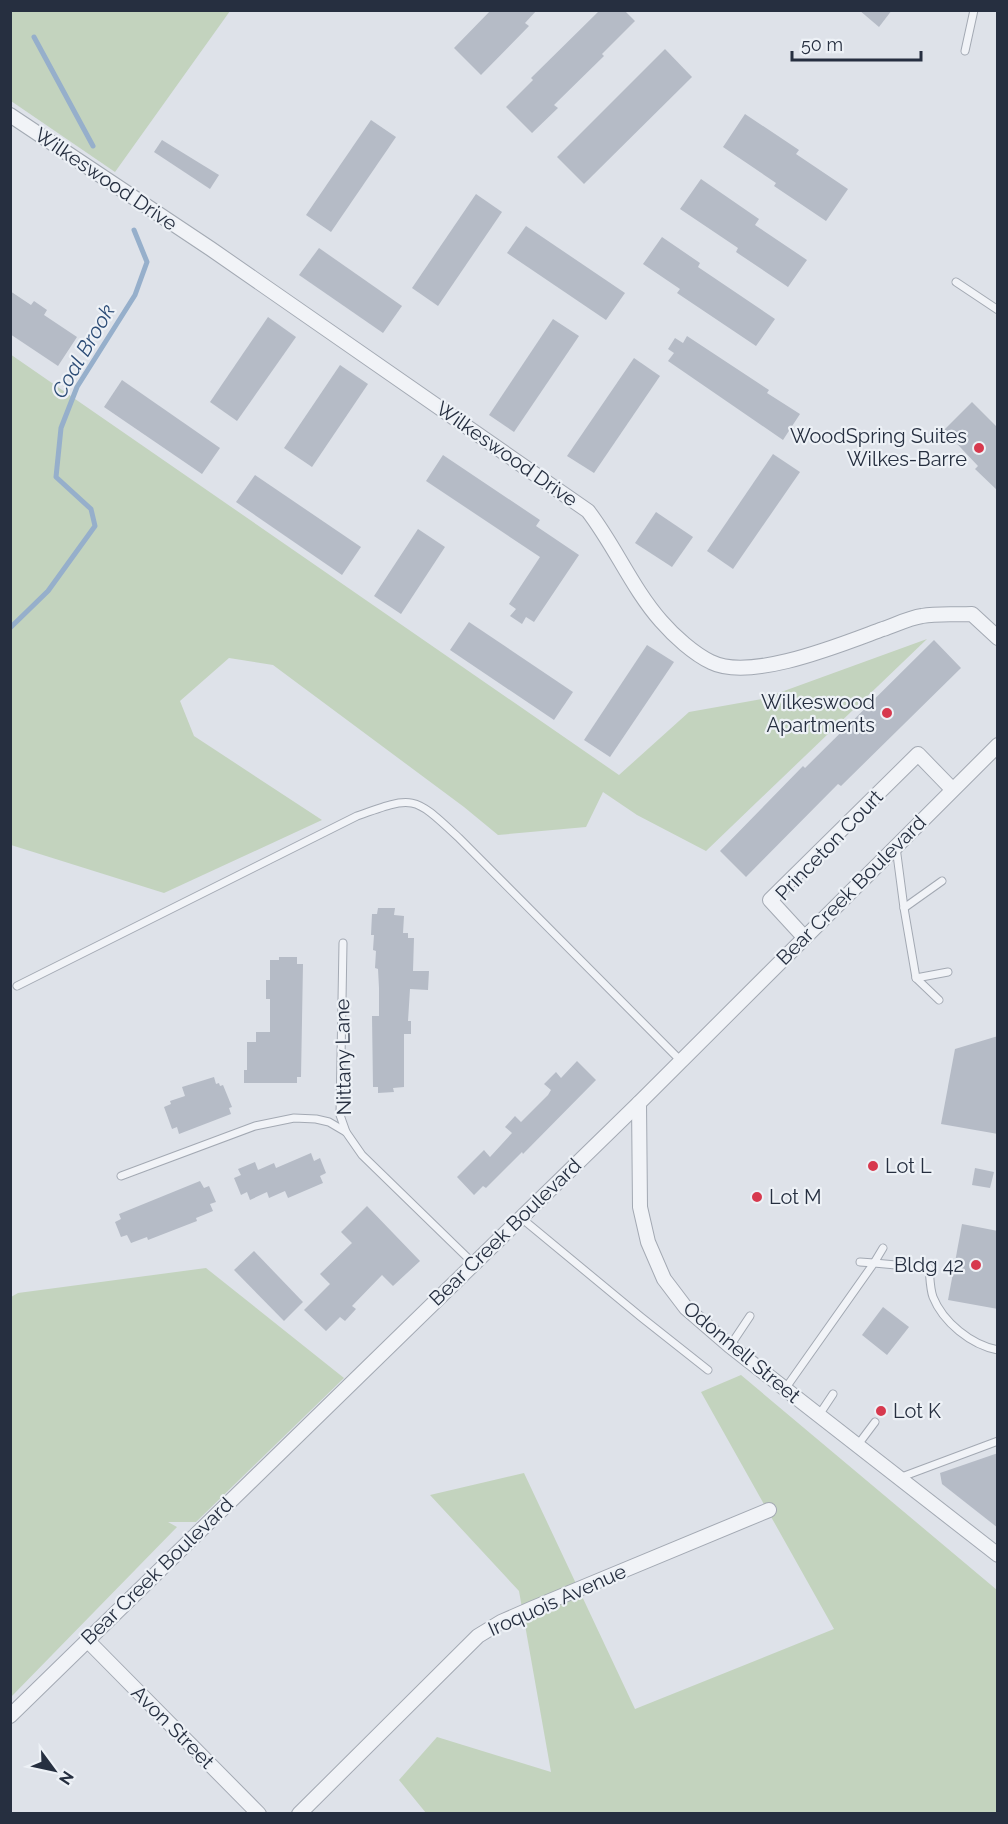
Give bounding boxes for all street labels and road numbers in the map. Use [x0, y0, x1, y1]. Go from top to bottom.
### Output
street label: Wilkeswood Drive [30, 122, 182, 236]
street label: Wilkeswood Drive [432, 396, 582, 512]
street label: Princeton Court [770, 785, 888, 905]
street label: Bear Creek Boulevard [771, 810, 931, 970]
street label: Nittany Lane [330, 998, 356, 1116]
street label: Bear Creek Boulevard [424, 1153, 586, 1311]
street label: Odonnell Street [679, 1296, 806, 1408]
street label: Bear Creek Boulevard [76, 1492, 238, 1650]
street label: Iroquois Avenue [484, 1559, 630, 1641]
street label: Avon Street [127, 1681, 220, 1774]

